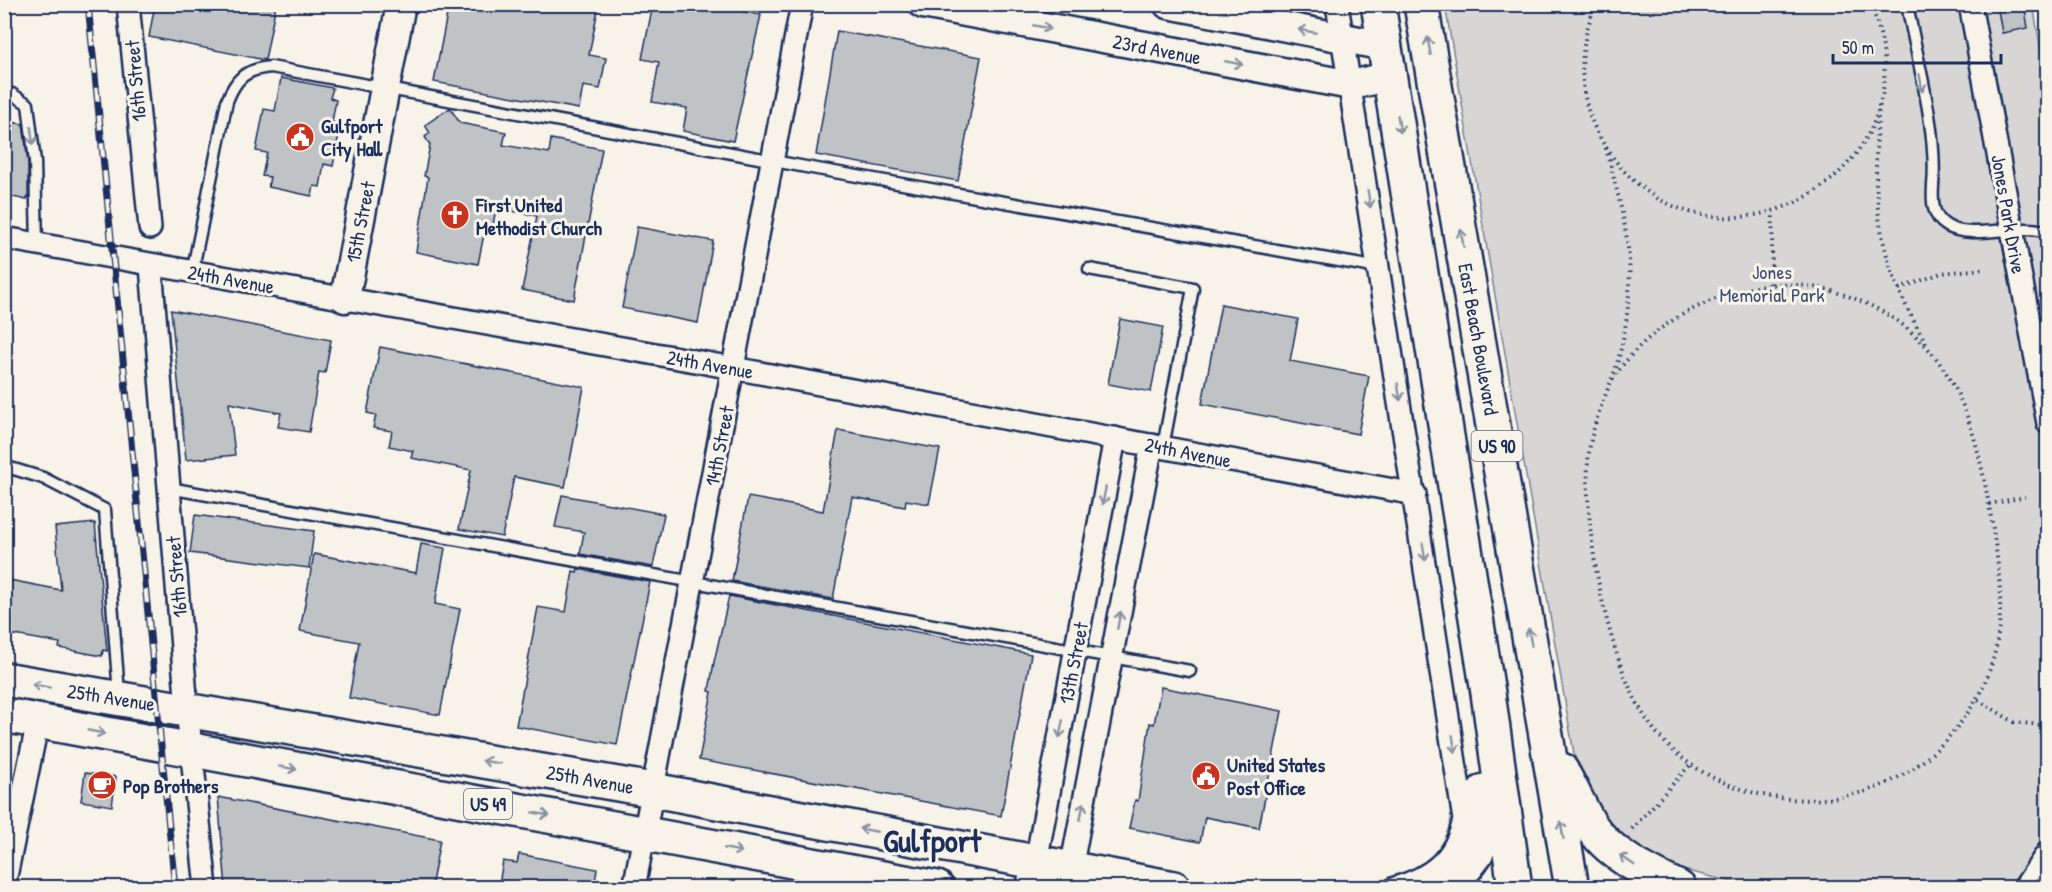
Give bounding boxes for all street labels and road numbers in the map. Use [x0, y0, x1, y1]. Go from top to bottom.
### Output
street label: 23rd Avenue [1111, 27, 1203, 71]
street label: 16th Street [118, 38, 152, 123]
street label: Jones Park Drive [1985, 152, 2033, 276]
street label: 15th Street [339, 178, 381, 265]
street label: 24th Avenue [186, 258, 276, 300]
street label: East Beach Boulevard [1452, 261, 1506, 417]
street label: 24th Avenue [665, 343, 755, 385]
street label: 14th Street [698, 402, 740, 488]
street label: 24th Avenue [1142, 430, 1234, 474]
road number: US 90 [1472, 431, 1522, 461]
street label: 16th Street [159, 534, 193, 619]
street label: 13th Street [1052, 619, 1094, 706]
street label: 25th Avenue [65, 677, 157, 717]
street label: 25th Avenue [544, 758, 636, 800]
road number: US 49 [464, 789, 512, 819]

